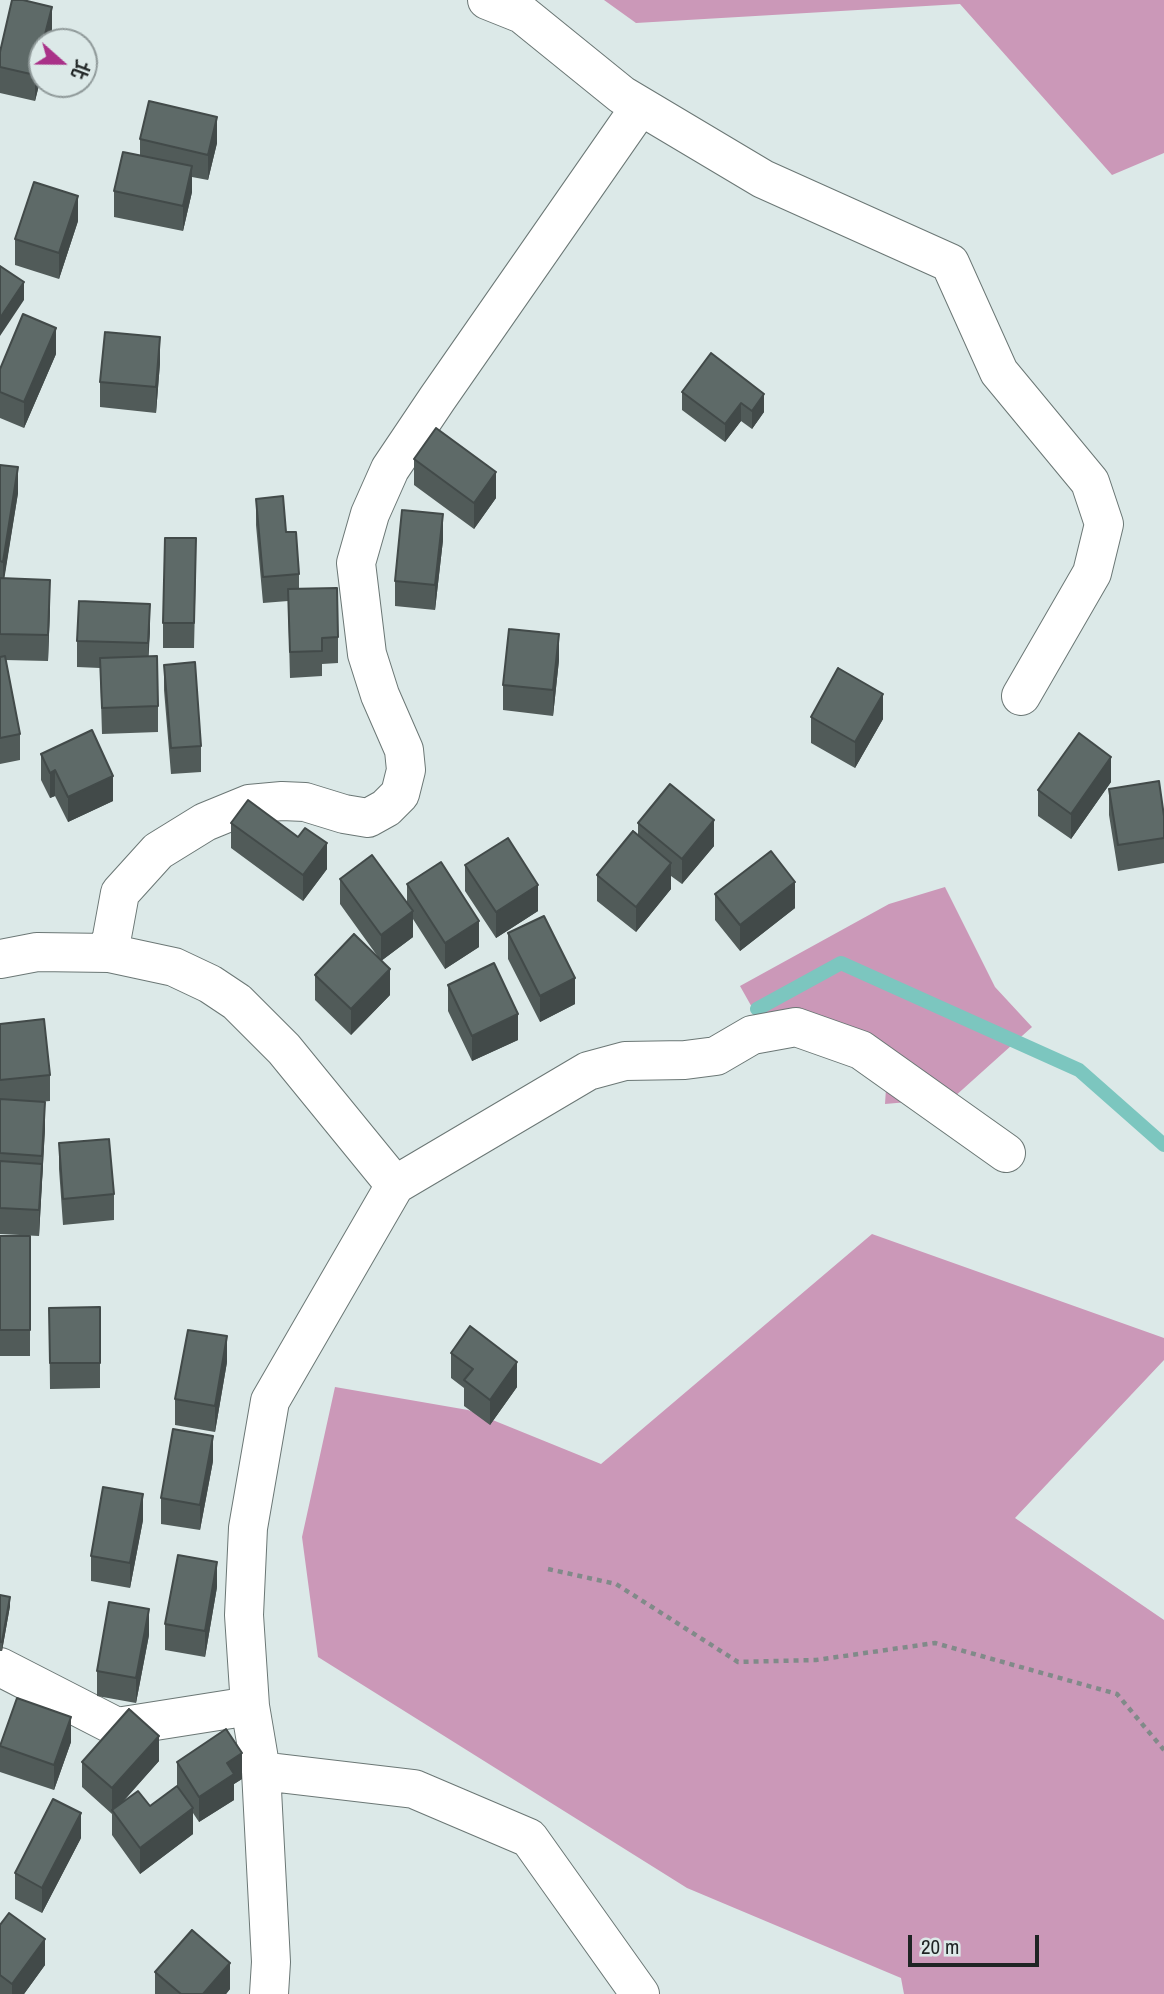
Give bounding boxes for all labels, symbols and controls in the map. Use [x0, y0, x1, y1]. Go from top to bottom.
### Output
north arrow [28, 28, 98, 98]
text: 北 [65, 56, 96, 83]
scale bar [912, 1920, 1043, 1964]
text: 20 m [921, 1932, 959, 1961]

